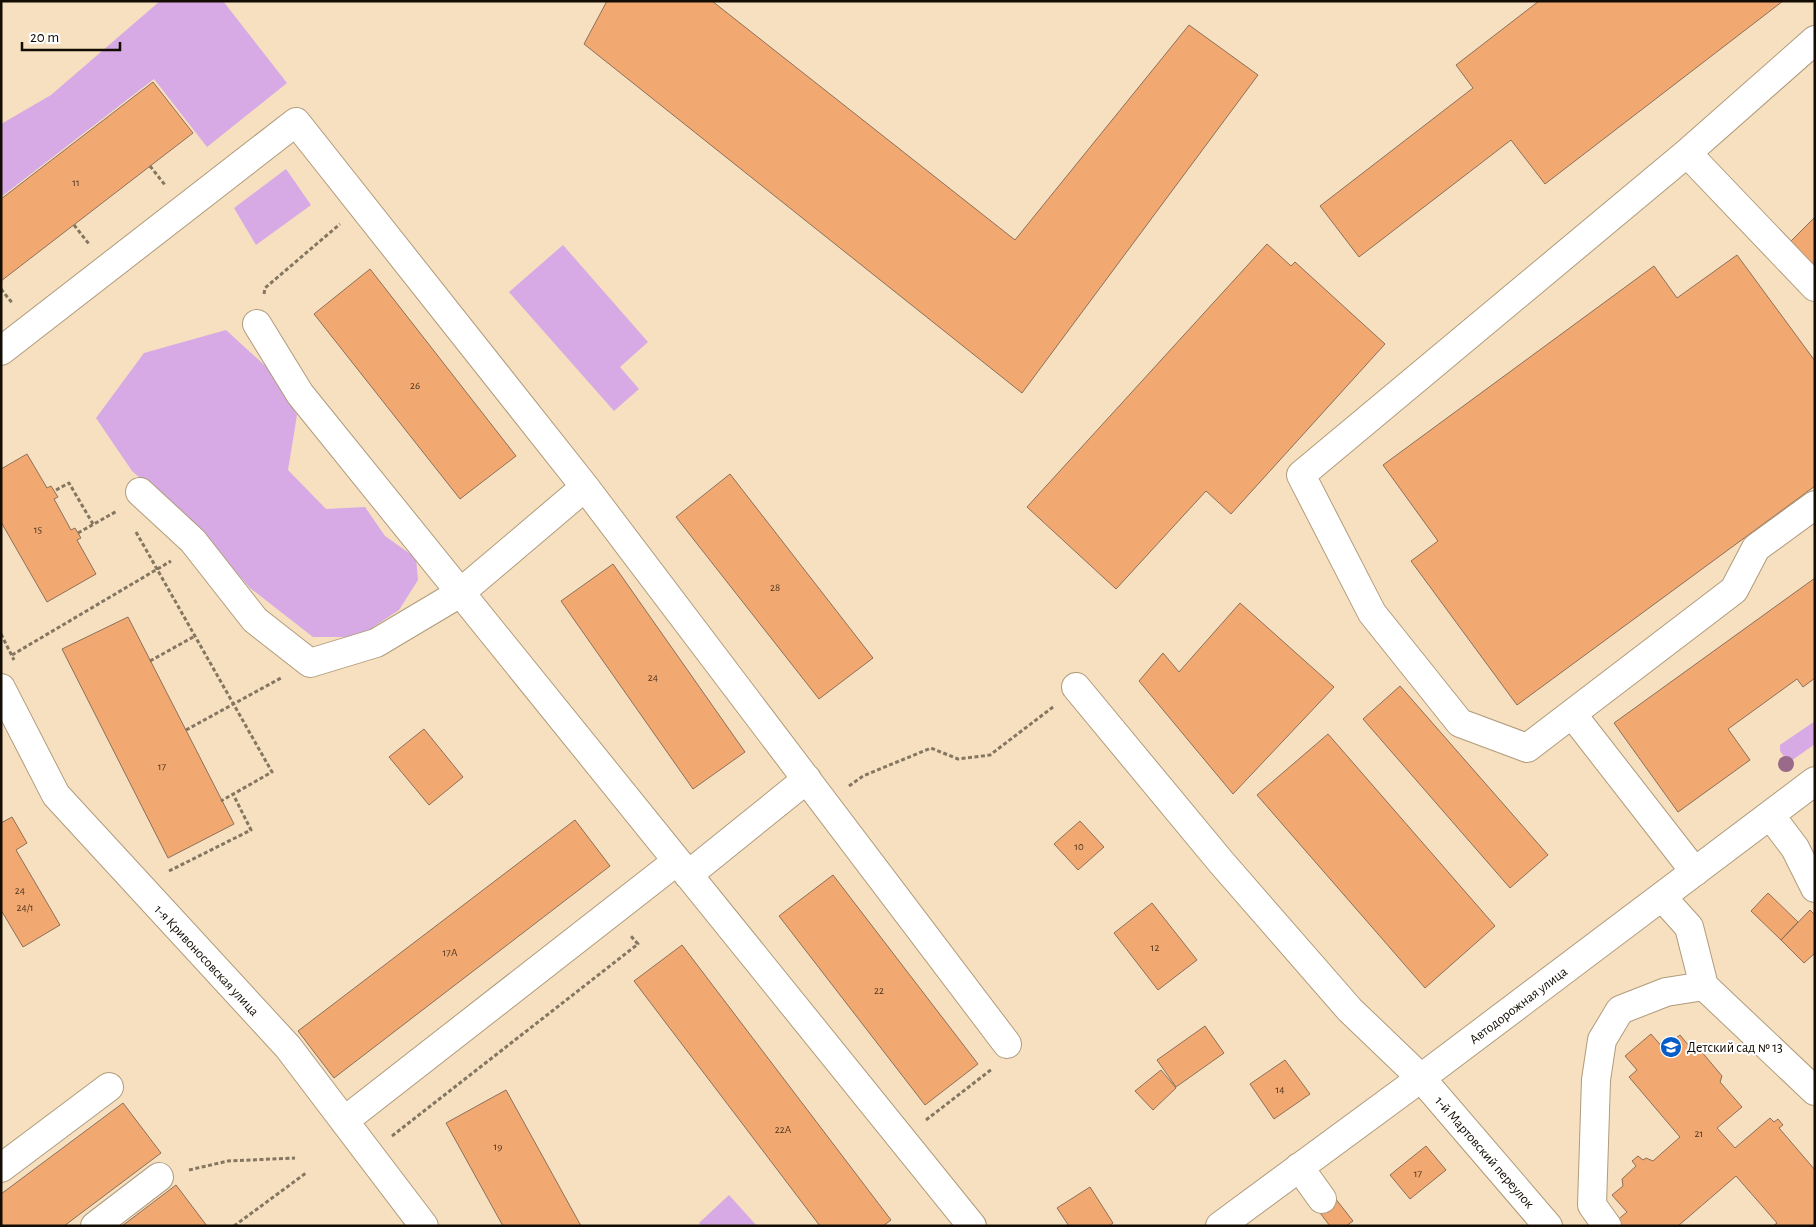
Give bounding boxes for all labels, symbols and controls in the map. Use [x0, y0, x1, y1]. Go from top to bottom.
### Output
scale bar [22, 20, 120, 52]
text: 20 m [30, 30, 59, 45]
house number: 11 [72, 177, 80, 188]
house number: 26 [410, 380, 420, 391]
house number: 15 [34, 524, 43, 535]
house number: 28 [770, 582, 780, 593]
house number: 24 [648, 672, 658, 683]
house number: 17 [158, 761, 167, 772]
house number: 10 [1074, 841, 1084, 852]
house number: 24 [15, 885, 25, 896]
house number: 24/1 [16, 902, 34, 913]
street label: 1-я Кривоносовская улица [151, 902, 262, 1019]
house number: 12 [1151, 942, 1159, 953]
house number: 17А [443, 947, 458, 958]
street label: Автодорожная улица [1467, 964, 1571, 1047]
house number: 22 [874, 985, 884, 996]
school or university icon: Детский сад № 13 [1659, 1035, 1683, 1059]
place label: Детский сад № 13 [1687, 1041, 1783, 1055]
house number: 14 [1275, 1084, 1285, 1095]
street label: 1-й Мартовский переулок [1432, 1094, 1537, 1212]
house number: 22А [775, 1124, 792, 1135]
house number: 21 [1695, 1128, 1703, 1139]
house number: 19 [494, 1141, 502, 1152]
house number: 17 [1414, 1168, 1423, 1179]

